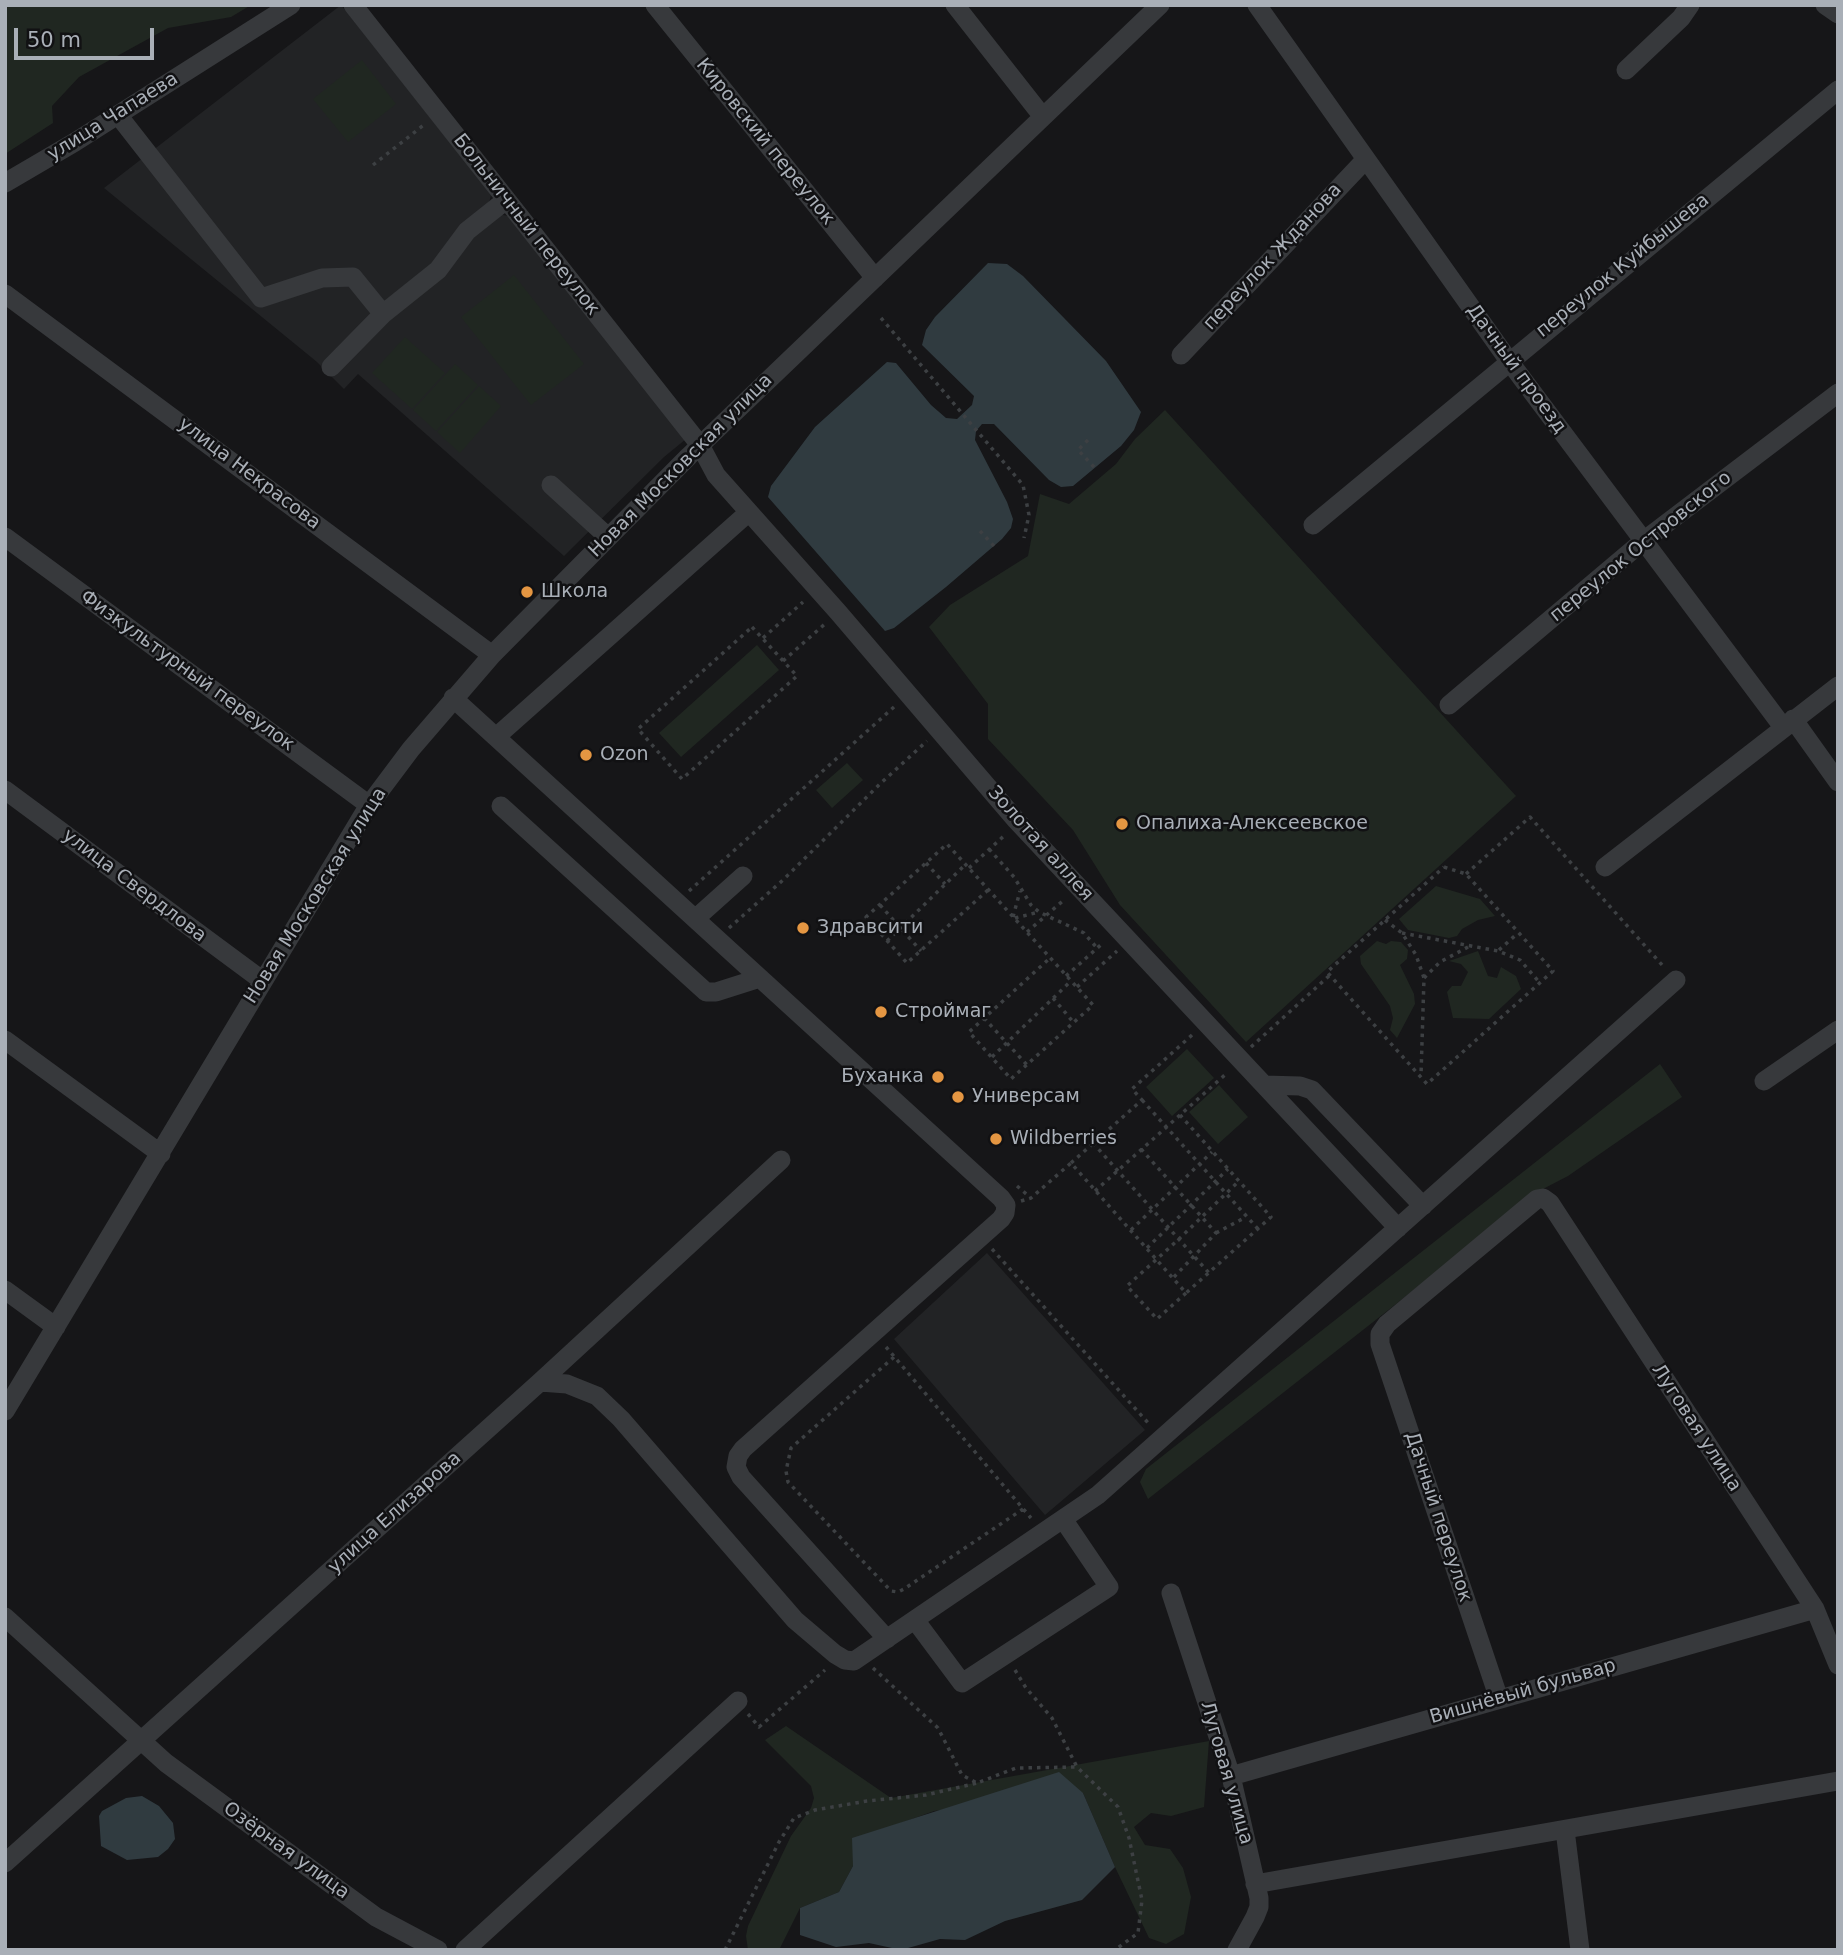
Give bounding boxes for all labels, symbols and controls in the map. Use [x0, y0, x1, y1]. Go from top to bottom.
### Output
scale bar [18, 14, 158, 58]
text: 50 m [27, 28, 81, 52]
street label: Кировский переулок [691, 54, 839, 230]
street label: улица Чапаева [44, 68, 182, 166]
street label: Больничный переулок [448, 130, 604, 320]
street label: переулок Жданова [1199, 179, 1347, 335]
street label: переулок Куйбышева [1532, 189, 1714, 343]
street label: Дачный проезд [1461, 300, 1571, 438]
street label: Новая Московская улица [584, 369, 778, 563]
street label: улица Некрасова [173, 413, 325, 535]
street label: переулок Островского [1546, 467, 1736, 627]
place label: Школа [541, 581, 608, 603]
marker: Школа [519, 584, 535, 600]
street label: Физкультурный переулок [75, 586, 299, 756]
place label: Ozon [600, 744, 649, 766]
marker: Ozon [578, 747, 594, 763]
street label: Золотая аллея [982, 782, 1098, 906]
street label: Новая Московская улица [240, 784, 392, 1008]
place label: Опалиха-Алексеевское [1136, 813, 1368, 835]
marker: Опалиха-Алексеевское [1114, 816, 1130, 832]
street label: улица Свердлова [58, 824, 210, 948]
place label: Здравсити [817, 917, 923, 939]
marker: Здравсити [795, 920, 811, 936]
place label: Строймаг [895, 1001, 991, 1023]
marker: Строймаг [873, 1004, 889, 1020]
place label: Буханка [841, 1066, 924, 1088]
marker: Буханка [930, 1069, 946, 1085]
place label: Универсам [972, 1086, 1080, 1108]
marker: Универсам [950, 1089, 966, 1105]
place label: Wildberries [1010, 1128, 1117, 1150]
marker: Wildberries [988, 1131, 1004, 1147]
street label: Луговая улица [1646, 1360, 1746, 1496]
street label: Дачный переулок [1400, 1429, 1476, 1605]
street label: улица Елизарова [324, 1447, 466, 1579]
street label: Вишнёвый бульвар [1427, 1654, 1619, 1730]
street label: Луговая улица [1195, 1699, 1257, 1847]
street label: Озёрная улица [218, 1798, 354, 1904]

